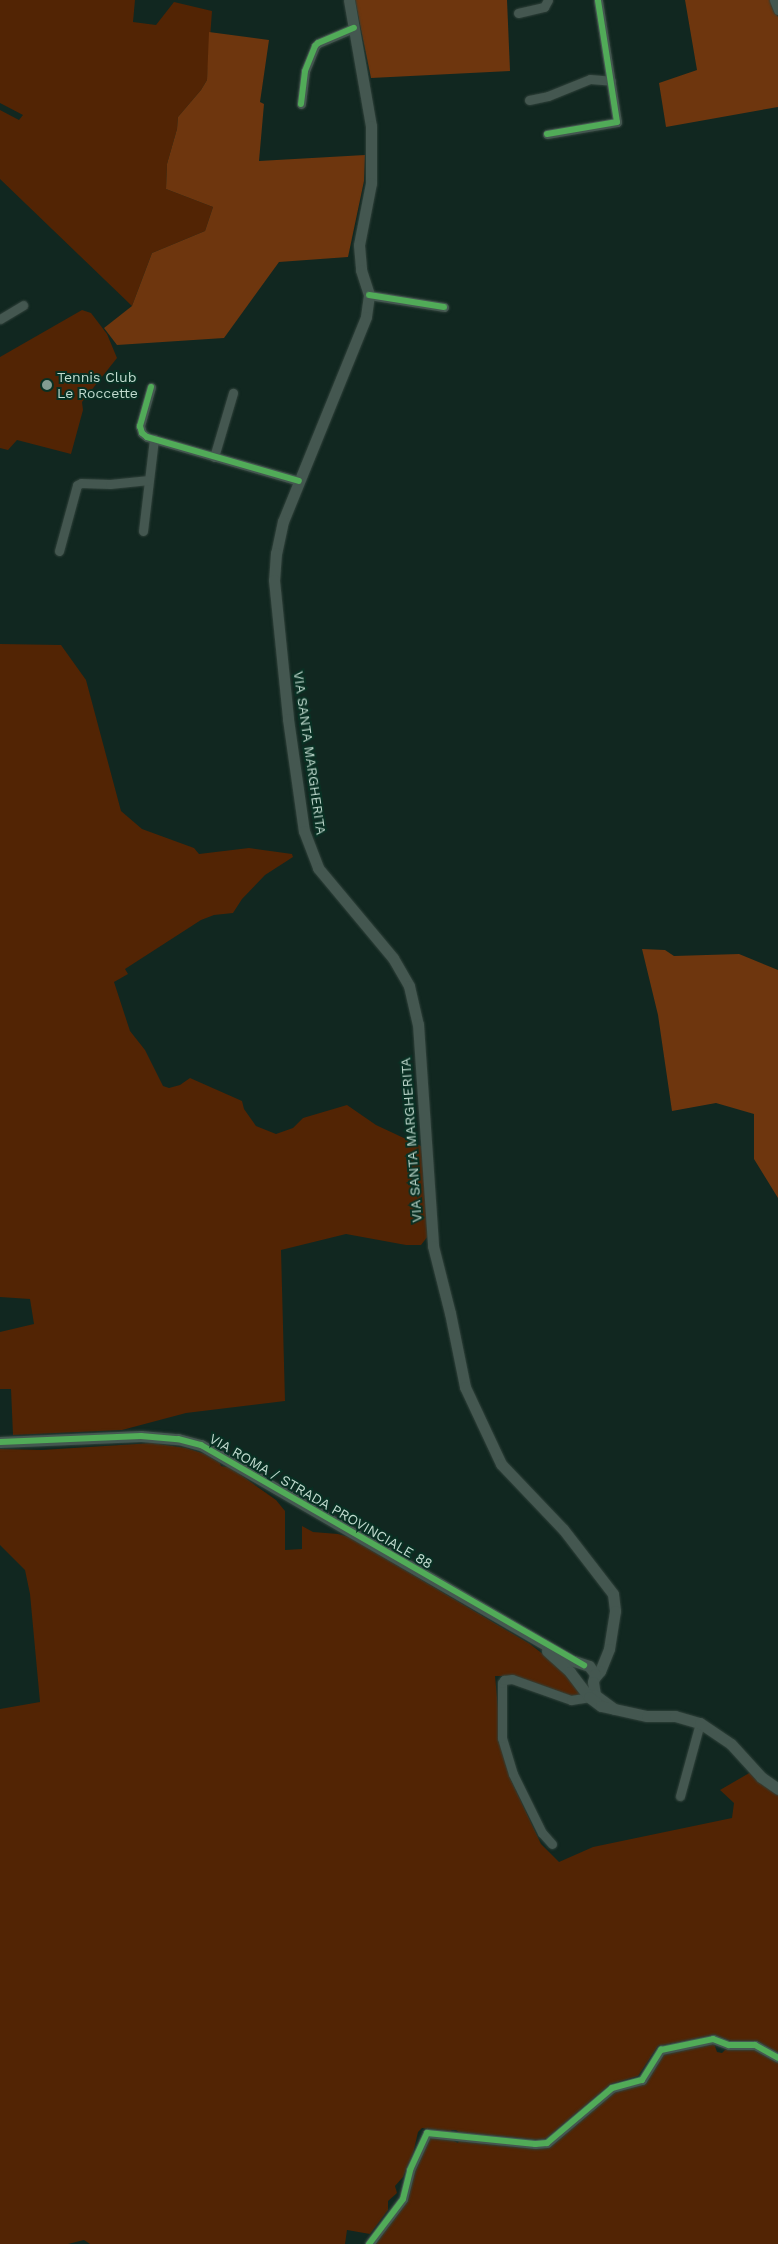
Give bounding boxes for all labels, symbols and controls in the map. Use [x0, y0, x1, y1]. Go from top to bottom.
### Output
place label: Tennis Club Le Roccette [57, 369, 138, 402]
marker: Tennis Club Le Roccette [41, 379, 53, 391]
street label: VIA SANTA MARGHERITA [290, 669, 330, 837]
street label: VIA SANTA MARGHERITA [397, 1056, 425, 1224]
street label: VIA ROMA / STRADA PROVINCIALE 88 [206, 1429, 436, 1573]

